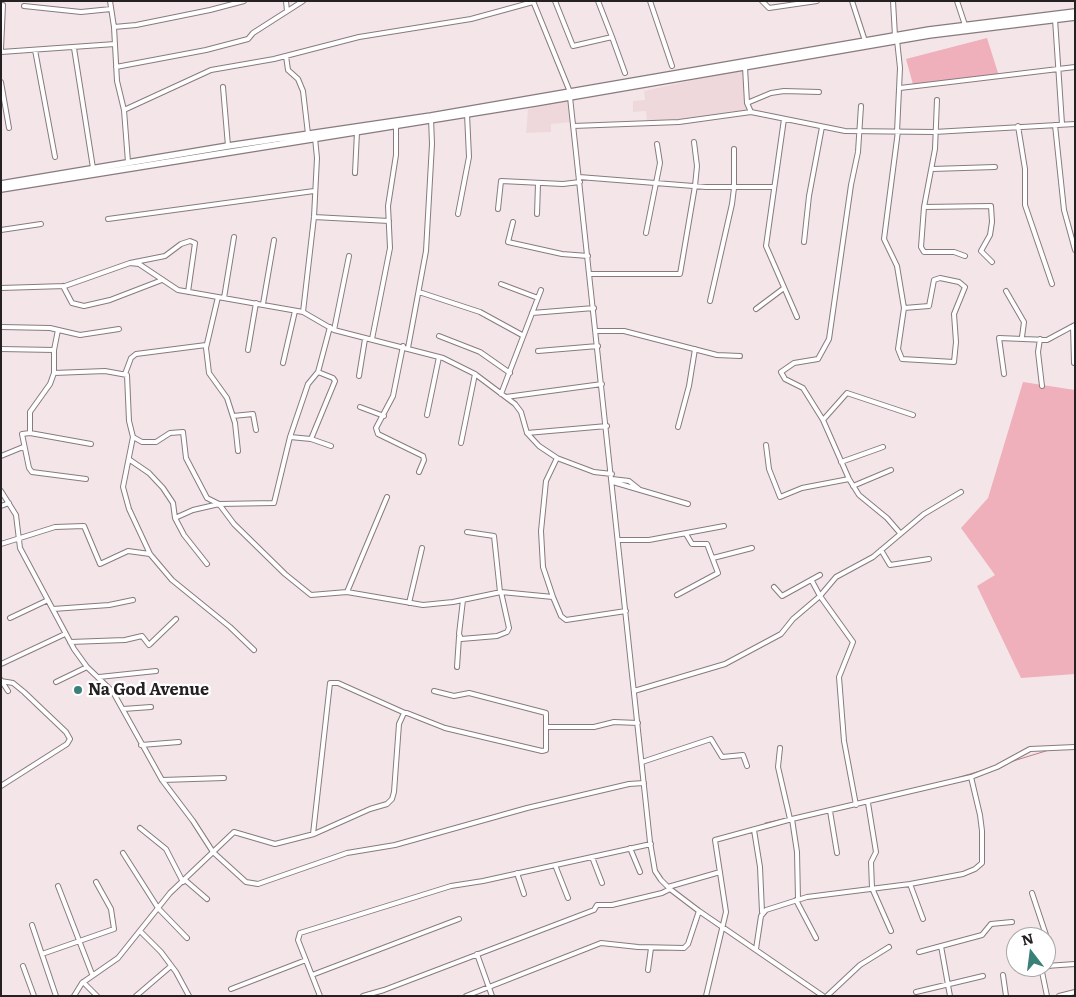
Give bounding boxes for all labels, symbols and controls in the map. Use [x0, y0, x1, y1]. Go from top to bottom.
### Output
place label: Na God Avenue [88, 680, 209, 700]
marker: Na God Avenue [72, 684, 84, 696]
north arrow [1006, 927, 1056, 977]
text: N [1019, 927, 1036, 950]

